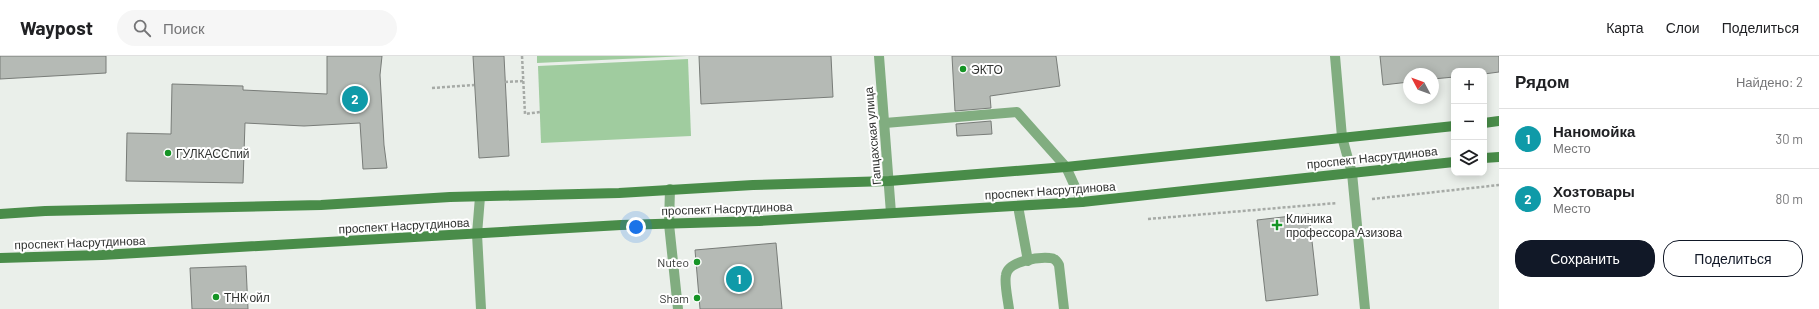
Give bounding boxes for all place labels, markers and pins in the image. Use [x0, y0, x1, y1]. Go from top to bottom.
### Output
place label: ЭКТО [971, 62, 1003, 76]
marker: ЭКТО [958, 64, 968, 74]
pin: 2 [342, 84, 368, 114]
place label: ГУЛКАССпий [176, 146, 250, 160]
marker: ГУЛКАССпий [163, 148, 173, 158]
place label: Клиника профессора Азизова [1286, 211, 1402, 240]
marker: Клиника профессора Азизова [1271, 219, 1283, 231]
place label: Nuteo [657, 255, 689, 269]
marker: Nuteo [692, 257, 702, 267]
pin: 1 [726, 264, 752, 294]
place label: ТНК ойл [224, 290, 270, 304]
place label: Sham [659, 291, 689, 305]
marker: ТНК ойл [211, 292, 221, 302]
marker: Sham [692, 293, 702, 303]

